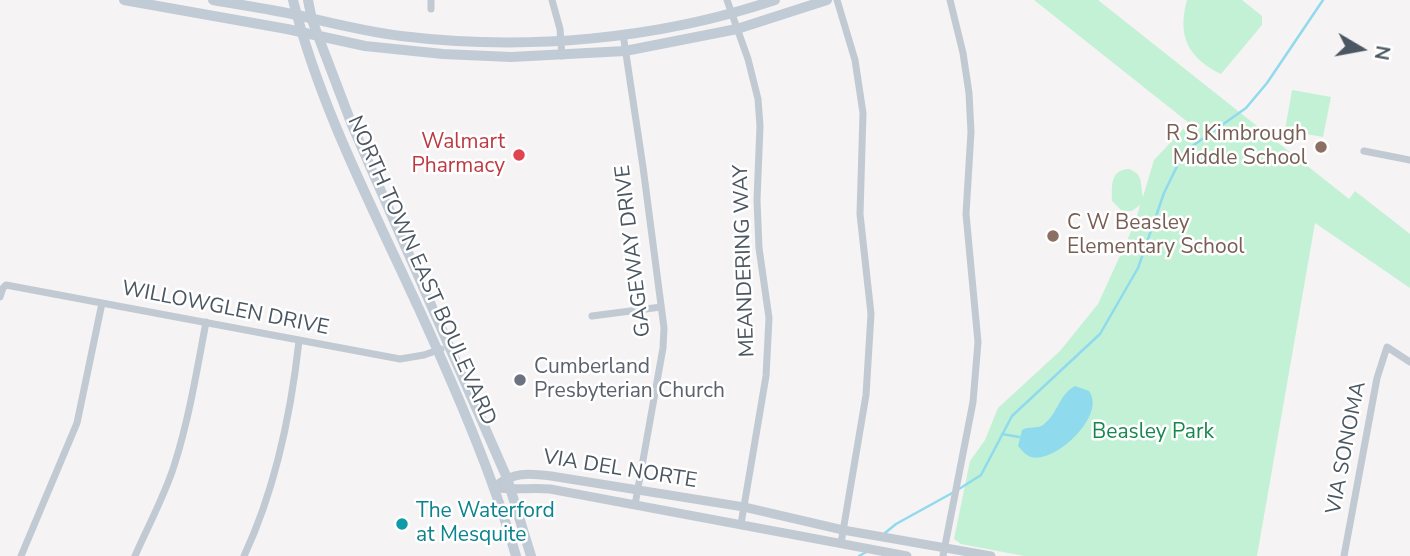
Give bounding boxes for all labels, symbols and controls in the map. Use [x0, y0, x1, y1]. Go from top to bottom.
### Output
north arrow [1326, 14, 1396, 84]
text: N [1368, 43, 1396, 62]
street label: NORTH TOWN EAST BOULEVARD [341, 112, 501, 430]
place label: R S Kimbrough Middle School [1166, 122, 1307, 172]
place label: Walmart Pharmacy [411, 130, 505, 180]
marker: R S Kimbrough Middle School [1313, 139, 1329, 155]
marker: Walmart Pharmacy [511, 147, 527, 163]
street label: GAGEWAY DRIVE [611, 164, 657, 338]
street label: MEANDERING WAY [729, 164, 761, 358]
place label: C W Beasley Elementary School [1067, 211, 1245, 261]
marker: C W Beasley Elementary School [1045, 228, 1061, 244]
street label: WILLOWGLEN DRIVE [119, 277, 331, 341]
place label: Cumberland Presbyterian Church [534, 355, 725, 405]
marker: Cumberland Presbyterian Church [512, 372, 528, 388]
street label: VIA SONOMA [1322, 380, 1372, 516]
park label: Beasley Park [1092, 420, 1214, 446]
street label: VIA DEL NORTE [541, 445, 699, 495]
place label: The Waterford at Mesquite [416, 499, 555, 549]
marker: The Waterford at Mesquite [394, 516, 410, 532]

